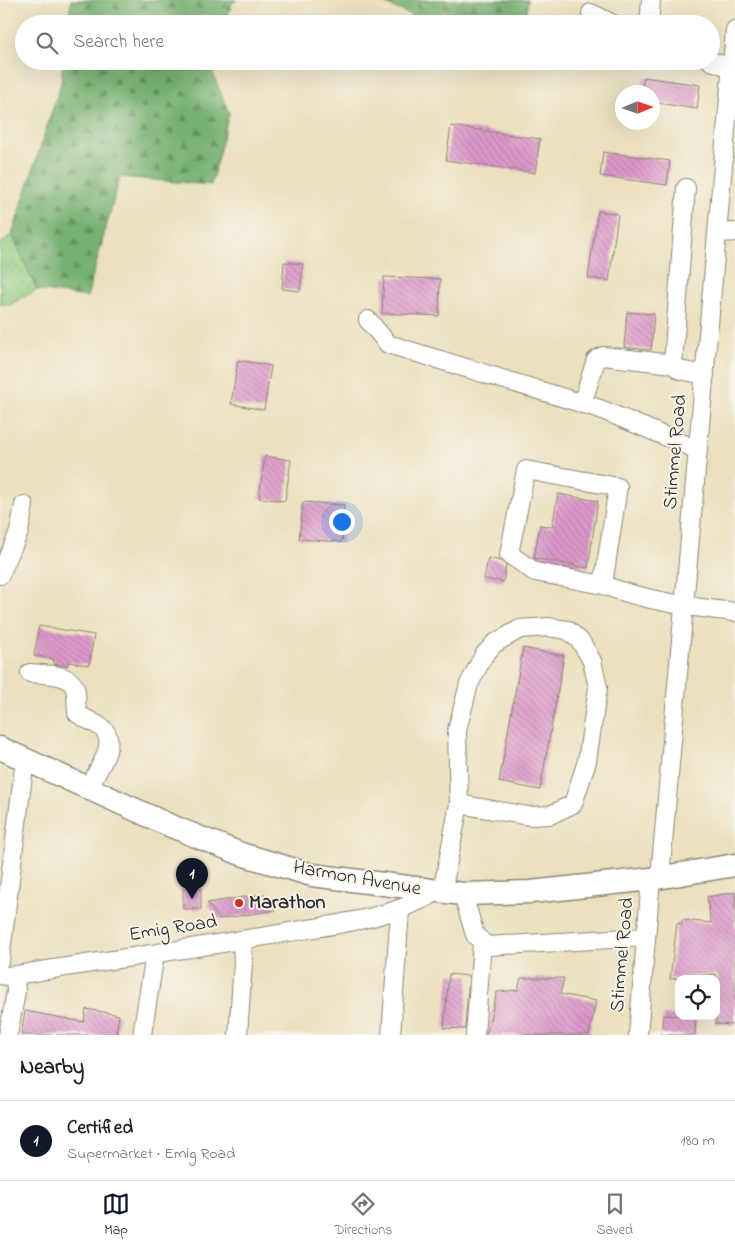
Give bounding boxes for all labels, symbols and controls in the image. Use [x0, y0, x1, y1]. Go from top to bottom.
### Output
search box [15, 15, 720, 70]
icon: search [33, 29, 61, 57]
text: Search here [73, 29, 164, 56]
north arrow [615, 85, 660, 130]
street label: Stimmel Road [657, 393, 695, 511]
your location [329, 509, 355, 535]
street label: Harmon Avenue [291, 854, 423, 905]
pin: 1 [176, 858, 208, 899]
place label: Marathon [249, 889, 326, 918]
street label: Stimmel Road [604, 896, 642, 1014]
marker: Marathon [233, 897, 245, 909]
street label: Emig Road [127, 908, 219, 951]
map controls [675, 975, 720, 1020]
button: locate [675, 975, 720, 1020]
text: Nearby [20, 1053, 84, 1083]
text: Certified [67, 1115, 133, 1142]
text: 1 [33, 1129, 39, 1153]
text: 180 m [681, 1129, 715, 1153]
text: Supermarket · Emig Road [67, 1142, 235, 1166]
tab: Map [102, 1190, 130, 1241]
tab: Directions [334, 1190, 392, 1241]
tab: Saved [596, 1190, 633, 1241]

